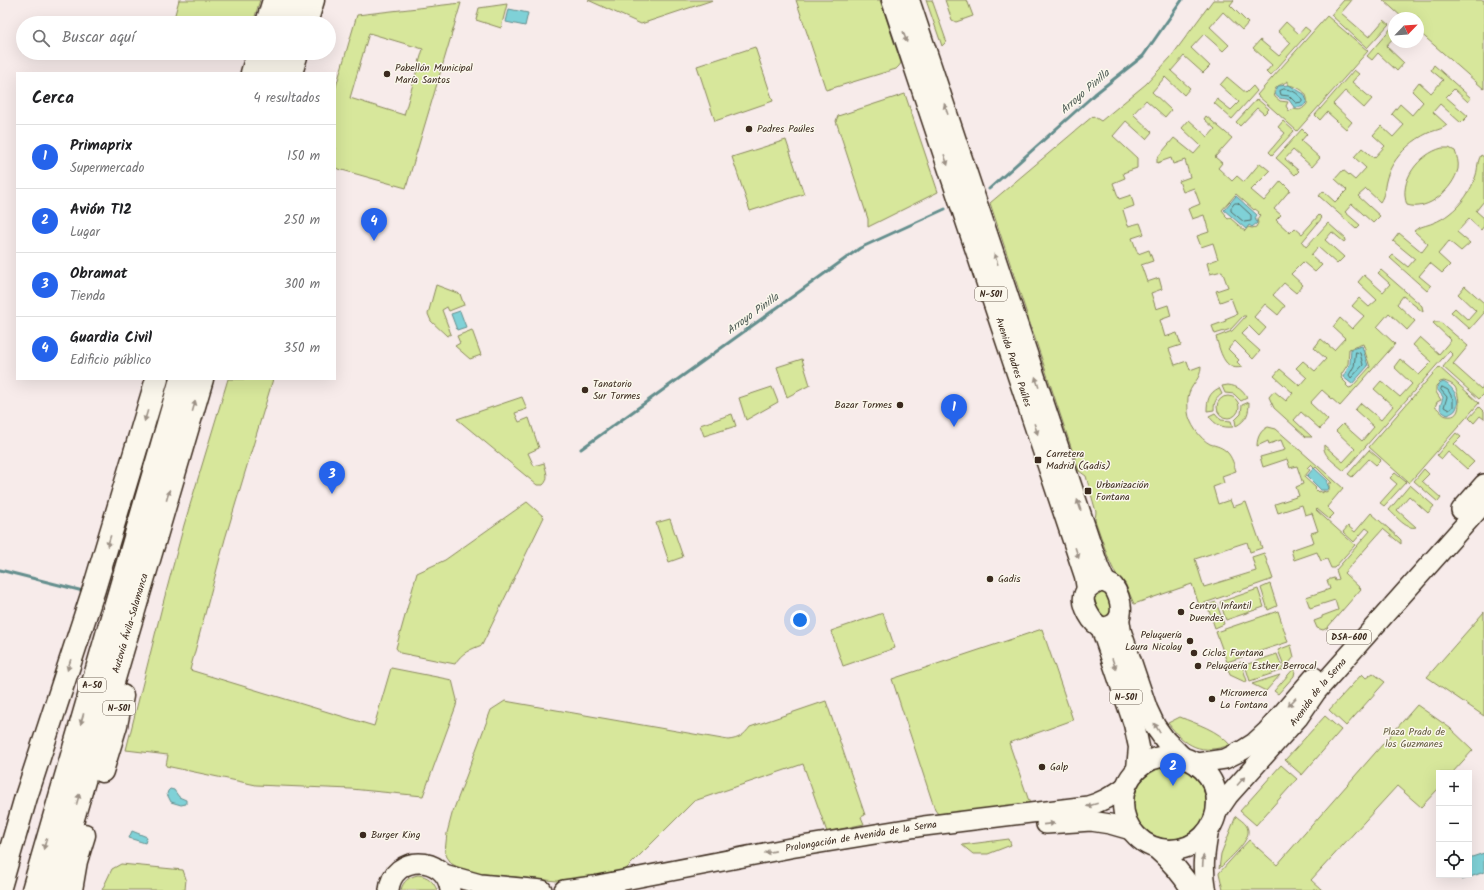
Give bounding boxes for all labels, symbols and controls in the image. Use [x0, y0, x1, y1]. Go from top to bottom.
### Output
north arrow [1388, 12, 1424, 48]
search box [16, 16, 336, 60]
text: Buscar aquí [62, 26, 135, 50]
icon: search [30, 27, 52, 49]
one-way arrow [902, 31, 908, 43]
place label: Pabellón Municipal María Santos [395, 60, 473, 88]
water label: Arroyo Pinilla [1056, 65, 1115, 119]
marker: Pabellón Municipal María Santos [382, 69, 392, 79]
text: Cerca [32, 85, 74, 112]
text: 4 resultados [253, 88, 320, 109]
one-way arrow [943, 103, 949, 115]
place label: Padres Paúles [757, 121, 815, 137]
marker: Padres Paúles [744, 124, 754, 134]
text: Primaprix [70, 134, 132, 158]
text: 1 [43, 146, 47, 167]
text: 150 m [287, 146, 320, 167]
one-way arrow [943, 154, 949, 166]
text: Supermercado [70, 158, 144, 179]
text: Avión T12 [70, 198, 132, 222]
pin: 4 [361, 208, 387, 241]
text: 2 [41, 210, 49, 231]
text: 250 m [283, 210, 320, 231]
text: Lugar [70, 222, 100, 243]
one-way arrow [993, 252, 999, 264]
text: Obramat [70, 262, 128, 286]
text: 3 [41, 274, 49, 295]
text: 300 m [284, 274, 320, 295]
text: Tienda [70, 286, 105, 307]
road number: N-501 [975, 287, 1007, 301]
water label: Arroyo Pinilla [723, 288, 784, 339]
street label: Avenida Padres Paúles [991, 315, 1036, 410]
text: Guardia Civil [70, 326, 152, 350]
text: 4 [41, 338, 49, 359]
text: 350 m [284, 338, 320, 359]
text: Edificio público [70, 350, 151, 371]
place label: Tanatorio Sur Tormes [593, 376, 641, 404]
one-way arrow [1034, 376, 1040, 388]
marker: Tanatorio Sur Tormes [580, 385, 590, 395]
pin: 1 [941, 394, 967, 427]
place label: Bazar Tormes [835, 397, 893, 413]
one-way arrow [191, 400, 197, 412]
marker: Bazar Tormes [895, 400, 905, 410]
one-way arrow [143, 411, 149, 423]
one-way arrow [1034, 424, 1040, 436]
place label: Carretera Madrid (Gadis) [1046, 446, 1111, 474]
marker: Carretera Madrid (Gadis) [1033, 455, 1043, 465]
pin: 3 [319, 461, 345, 494]
place label: Urbanización Fontana [1096, 477, 1149, 505]
marker: Urbanización Fontana [1083, 486, 1093, 496]
one-way arrow [165, 489, 171, 501]
one-way arrow [1075, 499, 1081, 511]
one-way arrow [106, 535, 112, 547]
one-way arrow [1074, 547, 1080, 559]
street label: Autovía Ávila-Salamanca [108, 571, 153, 675]
place label: Gadis [998, 571, 1021, 587]
marker: Gadis [985, 574, 995, 584]
place label: Centro Infantil Duendes [1189, 598, 1252, 626]
marker: Centro Infantil Duendes [1176, 607, 1186, 617]
your location [790, 610, 810, 630]
place label: Peluquería Laura Nicolay [1125, 627, 1182, 655]
road number: DSA-600 [1327, 630, 1371, 644]
marker: Peluquería Laura Nicolay [1185, 636, 1195, 646]
place label: Ciclos Fontana [1202, 645, 1264, 661]
marker: Ciclos Fontana [1189, 648, 1199, 658]
street label: Avenida de la Serna [1286, 654, 1351, 730]
one-way arrow [1112, 658, 1118, 670]
place label: Peluquería Esther Berrocal [1206, 658, 1317, 674]
one-way arrow [66, 659, 72, 671]
marker: Peluquería Esther Berrocal [1193, 661, 1203, 671]
road number: A-50 [78, 678, 106, 692]
place label: Micromerca La Fontana [1220, 685, 1268, 713]
road number: N-501 [1110, 690, 1142, 704]
marker: Micromerca La Fontana [1207, 694, 1217, 704]
one-way arrow [1287, 697, 1296, 707]
road number: N-501 [103, 701, 135, 715]
one-way arrow [78, 713, 84, 725]
one-way arrow [1153, 722, 1160, 734]
park label: Plaza Prado de los Guzmanes [1383, 724, 1446, 752]
pin: 2 [1160, 753, 1186, 786]
place label: Galp [1050, 759, 1068, 775]
marker: Galp [1037, 762, 1047, 772]
map controls [1436, 770, 1472, 878]
button: + [1436, 770, 1472, 806]
one-way arrow [1237, 776, 1246, 786]
one-way arrow [75, 792, 81, 804]
one-way arrow [1086, 802, 1098, 808]
button: − [1436, 806, 1472, 842]
street label: Prolongación de Avenida de la Serna [784, 816, 938, 857]
one-way arrow [1043, 820, 1055, 827]
place label: Burger King [371, 827, 421, 843]
marker: Burger King [358, 830, 368, 840]
one-way arrow [42, 838, 48, 850]
button: locate [1436, 842, 1472, 878]
one-way arrow [764, 849, 776, 855]
one-way arrow [1200, 855, 1207, 867]

